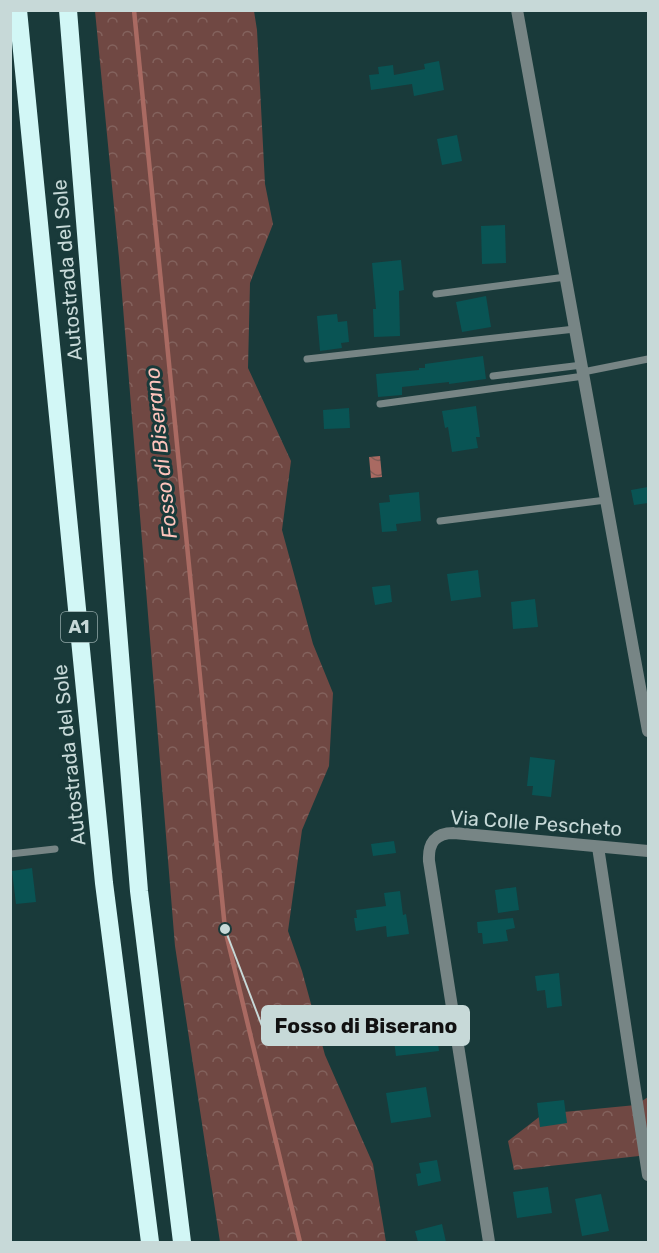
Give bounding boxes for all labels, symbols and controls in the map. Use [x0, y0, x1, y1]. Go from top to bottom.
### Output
street label: Autostrada del Sole [47, 178, 87, 362]
water label: Fosso di Biserano [139, 366, 182, 540]
road number: A1 [61, 612, 97, 642]
street label: Autostrada del Sole [48, 663, 90, 847]
street label: Via Colle Pescheto [449, 805, 623, 841]
callout: Fosso di Biserano [262, 1006, 469, 1045]
text: Fosso di Biserano [275, 1013, 457, 1038]

